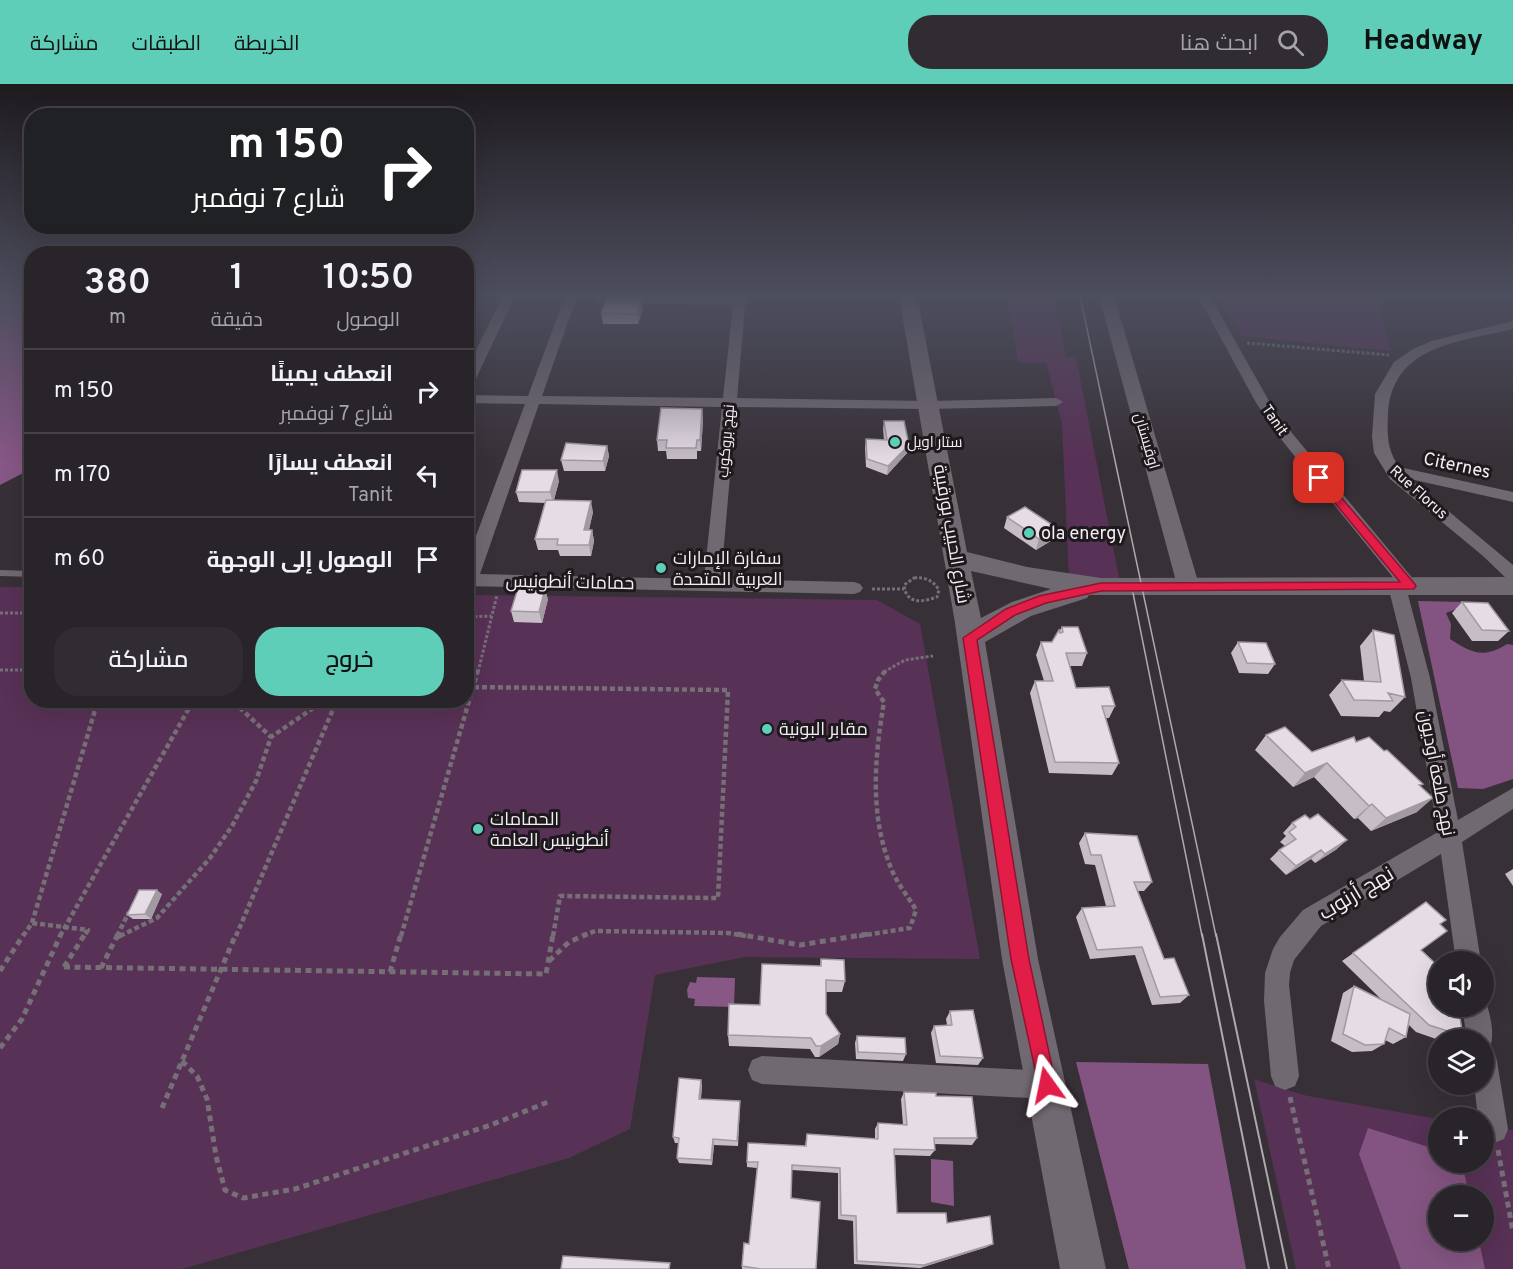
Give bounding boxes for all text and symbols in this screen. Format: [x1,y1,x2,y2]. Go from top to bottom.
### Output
search box [908,15,1328,69]
text: Headway [1364,24,1483,60]
icon: search [1274,26,1307,59]
text: مشاركة [30,31,99,58]
text: الطبقات [132,31,201,58]
text: الخريطة [234,31,300,58]
text: ابحث هنا [1180,31,1259,58]
text: 150 m [228,120,345,173]
icon: right [366,132,444,210]
text: شارع 7 نوفمبر [192,183,345,217]
text: 1 [230,256,244,302]
text: 10:50 [323,256,414,302]
text: 380 [84,261,151,307]
text: m [109,305,126,331]
text: دقيقة [211,308,263,334]
text: الوصول [337,308,400,334]
text: انعطف يمينًا [270,362,393,389]
icon: right [411,375,444,408]
text: 150 m [54,378,114,405]
text: شارع 7 نوفمبر [280,402,393,428]
street label: Tanit [1256,402,1291,440]
street label: نهج بروكوب [715,404,740,479]
street label: اوقيستان [1129,411,1163,472]
place label: ستار اويل [907,434,962,453]
marker: ستار اويل [888,435,902,449]
street label: Citernes [1421,448,1492,485]
text: انعطف يسارًا [268,451,393,478]
pin [1293,452,1344,503]
icon: left [411,459,444,492]
icon: arrive [1302,461,1335,494]
text: 170 m [54,462,111,489]
street label: Rue Florus [1385,462,1451,524]
street label: شارع الحبيب بورقيبة [927,463,974,606]
text: Tanit [348,483,393,509]
place label: ola energy [1041,523,1126,546]
marker: ola energy [1022,526,1036,540]
icon: arrive [411,543,444,576]
text: 60 m [54,546,105,573]
text: الوصول إلى الوجهة [207,548,393,575]
place label: سفارة الإمارات العربية المتحدة [673,548,783,592]
marker: سفارة الإمارات العربية المتحدة [654,561,668,575]
street label: حمامات أنطونيس [505,570,635,596]
button: مشاركة [54,627,243,696]
button: خروج [255,627,444,696]
street label: نهج طلعة أوديون [1412,708,1460,838]
place label: مقابر البونية [779,719,868,742]
marker: مقابر البونية [760,722,774,736]
place label: الحمامات أنطونيس العامة [490,809,609,853]
marker: الحمامات أنطونيس العامة [471,822,485,836]
street label: نهج أرنوب [1314,860,1399,927]
map controls [1428,951,1494,1251]
button: sound [1428,951,1494,1017]
button: layers [1428,1029,1494,1095]
position arrow [1015,1053,1079,1117]
button: + [1428,1107,1494,1173]
button: − [1428,1185,1494,1251]

